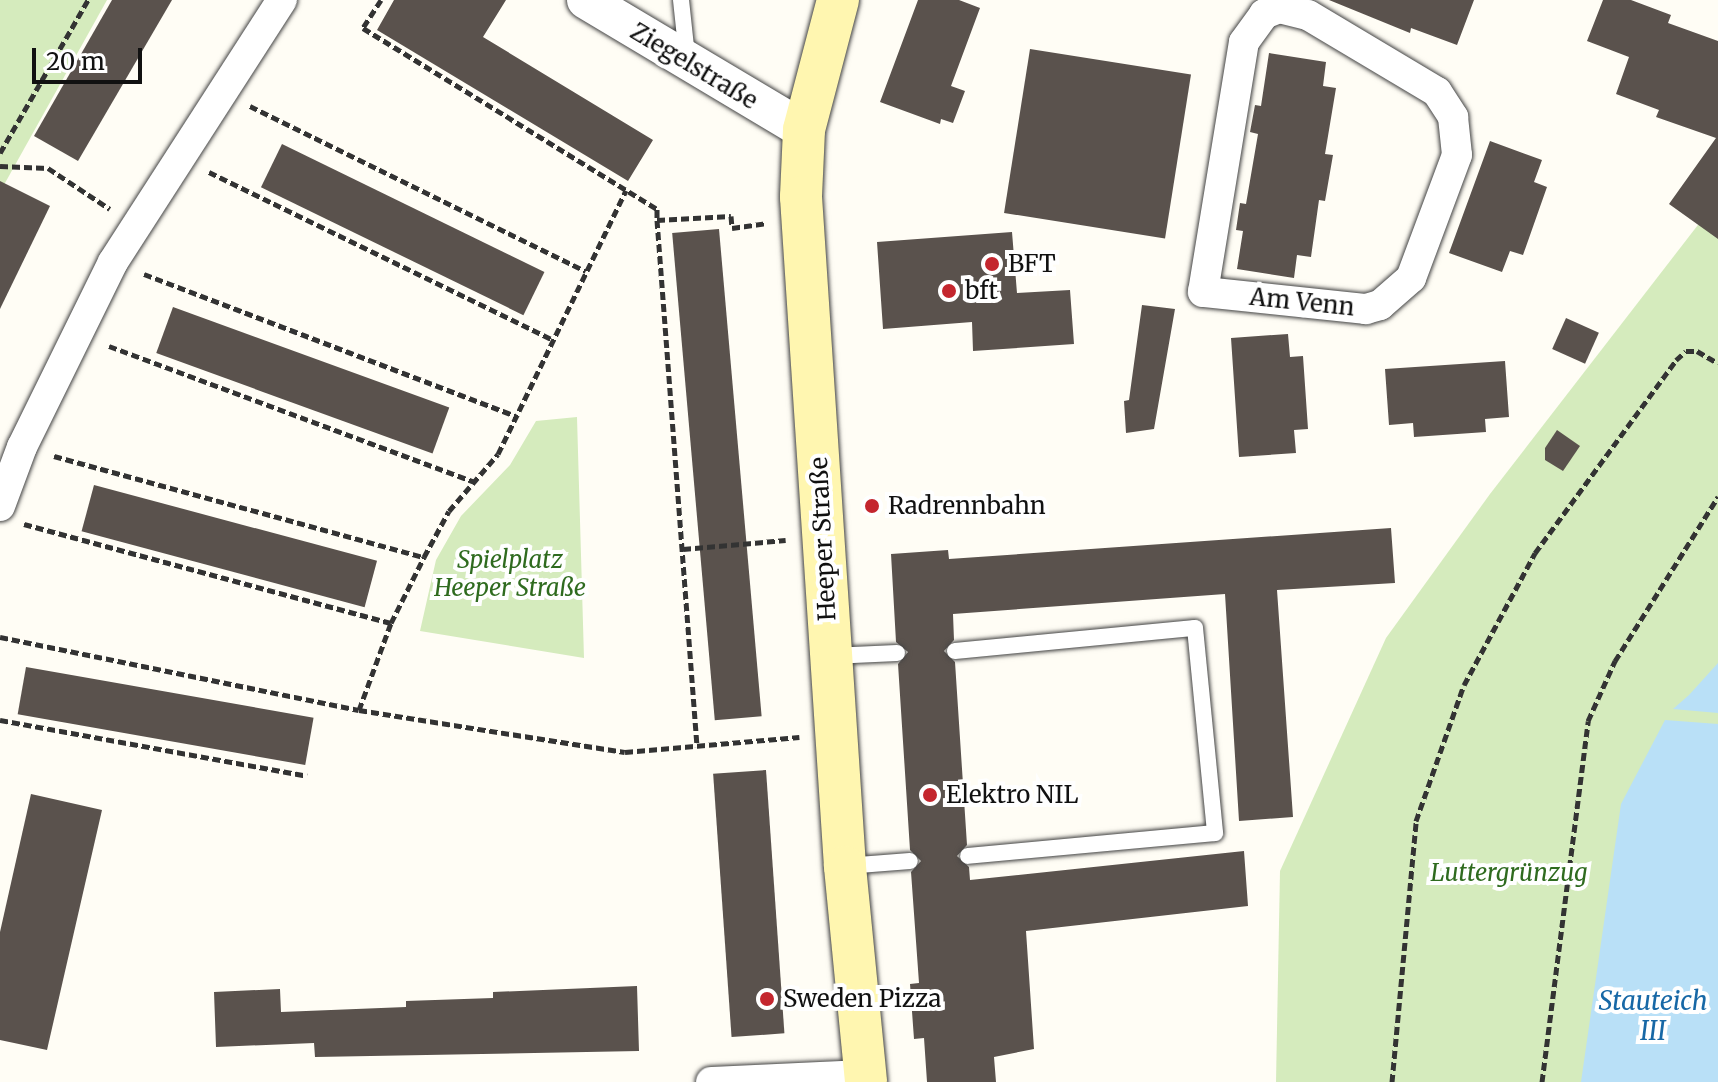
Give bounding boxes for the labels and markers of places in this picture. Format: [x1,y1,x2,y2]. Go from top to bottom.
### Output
place label: BFT [1008,250,1056,278]
marker: BFT [983,255,1001,273]
place label: bft [965,277,998,305]
marker: bft [940,282,958,300]
place label: Radrennbahn [888,492,1046,520]
marker: Radrennbahn [863,497,881,515]
place label: Elektro NIL [946,781,1078,809]
marker: Elektro NIL [921,786,939,804]
place label: Sweden Pizza [783,985,941,1013]
marker: Sweden Pizza [758,990,776,1008]

